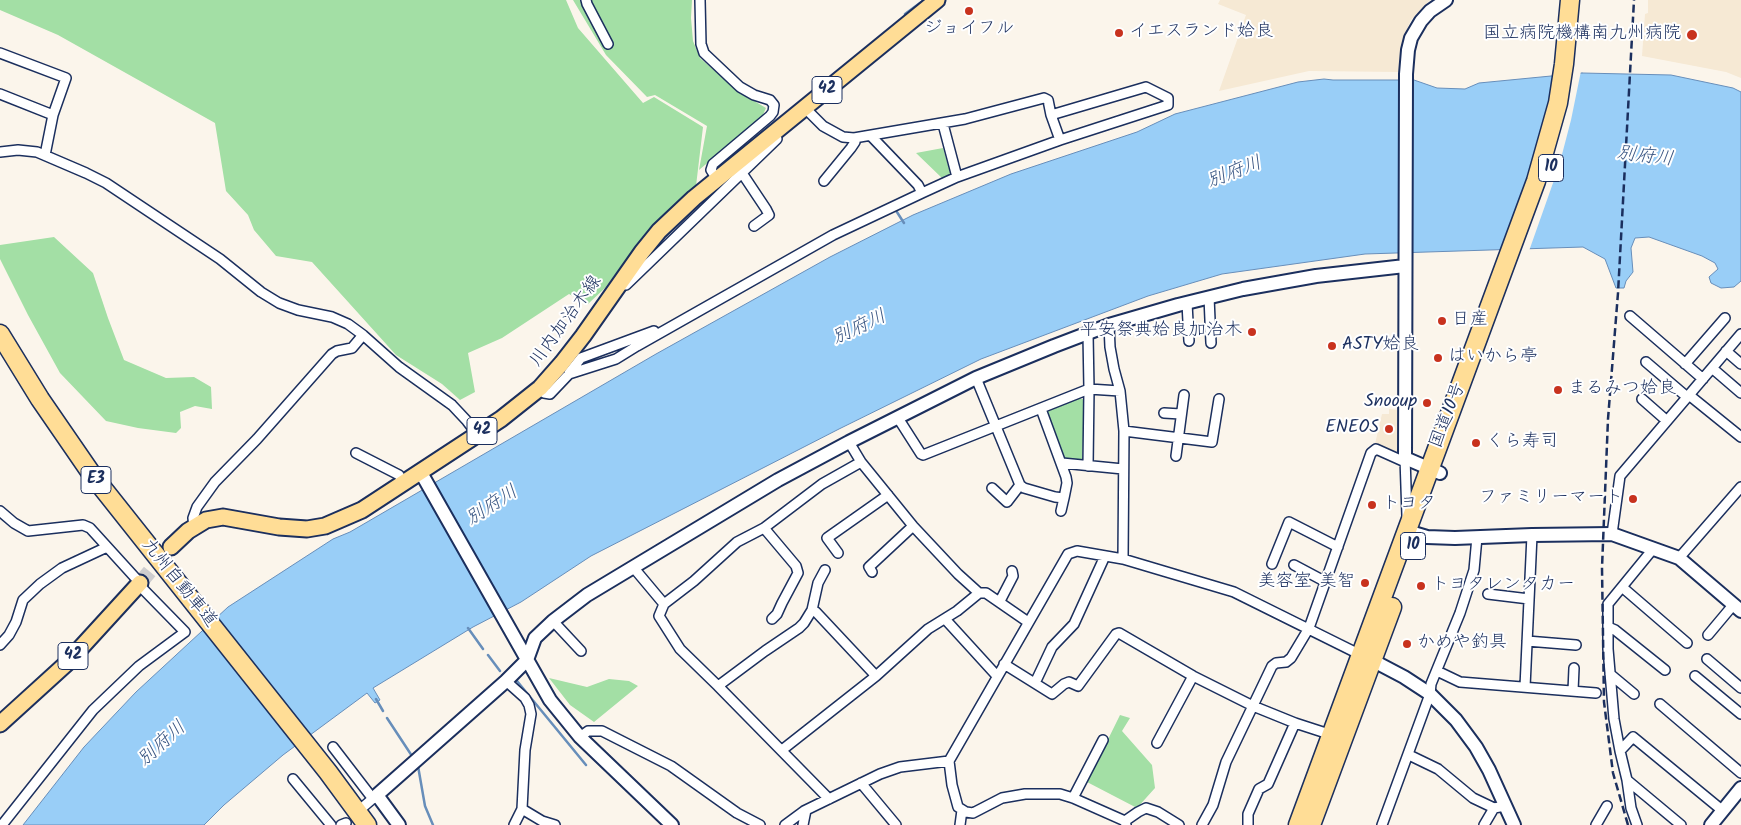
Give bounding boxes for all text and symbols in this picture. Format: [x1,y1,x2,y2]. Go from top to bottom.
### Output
marker: ジョイフル [963,5,975,17]
place label: ジョイフル [924,19,1014,41]
place label: イエスランド姶良 [1129,22,1273,44]
place label: 国立病院機構南九州病院 [1483,24,1681,46]
marker: イエスランド姶良 [1113,27,1125,39]
marker: 国立病院機構南九州病院 [1685,28,1699,42]
road number: 42 [812,76,842,104]
water label: 別府川 [1615,143,1675,173]
water label: 別府川 [1204,153,1266,195]
road number: 10 [1538,154,1564,182]
street label: 川内加治木線 [527,272,607,372]
water label: 別府川 [829,307,891,351]
place label: 日産 [1452,310,1488,332]
marker: 日産 [1436,315,1448,327]
place label: 平安祭典姶良加治木 [1080,321,1242,343]
marker: 平安祭典姶良加治木 [1246,326,1258,338]
place label: ASTY姶良 [1342,335,1418,357]
marker: ASTY姶良 [1326,340,1338,352]
place label: はいから亭 [1448,347,1538,369]
marker: はいから亭 [1432,352,1444,364]
place label: まるみつ姶良 [1568,379,1676,401]
street label: 国道10号 [1427,380,1471,452]
marker: まるみつ姶良 [1552,384,1564,396]
place label: Snooup [1364,392,1417,414]
marker: Snooup [1421,397,1433,409]
road number: 42 [467,418,497,444]
place label: ENEOS [1325,418,1379,440]
marker: ENEOS [1383,423,1395,435]
place label: くら寿司 [1486,432,1558,454]
marker: くら寿司 [1470,437,1482,449]
road number: E3 [81,466,111,494]
water label: 別府川 [463,482,523,532]
place label: ファミリーマート [1479,488,1623,510]
marker: ファミリーマート [1627,493,1639,505]
place label: トヨタ [1382,494,1436,516]
marker: トヨタ [1366,499,1378,511]
road number: 10 [1400,532,1426,560]
street label: 九州自動車道 [136,535,220,633]
place label: 美容室 美智 [1258,572,1355,594]
place label: トヨタレンタカー [1431,575,1575,597]
marker: 美容室 美智 [1359,577,1371,589]
marker: トヨタレンタカー [1415,580,1427,592]
place label: かめや釣具 [1417,633,1507,655]
marker: かめや釣具 [1401,638,1413,650]
road number: 42 [58,642,88,669]
water label: 別府川 [134,717,192,773]

